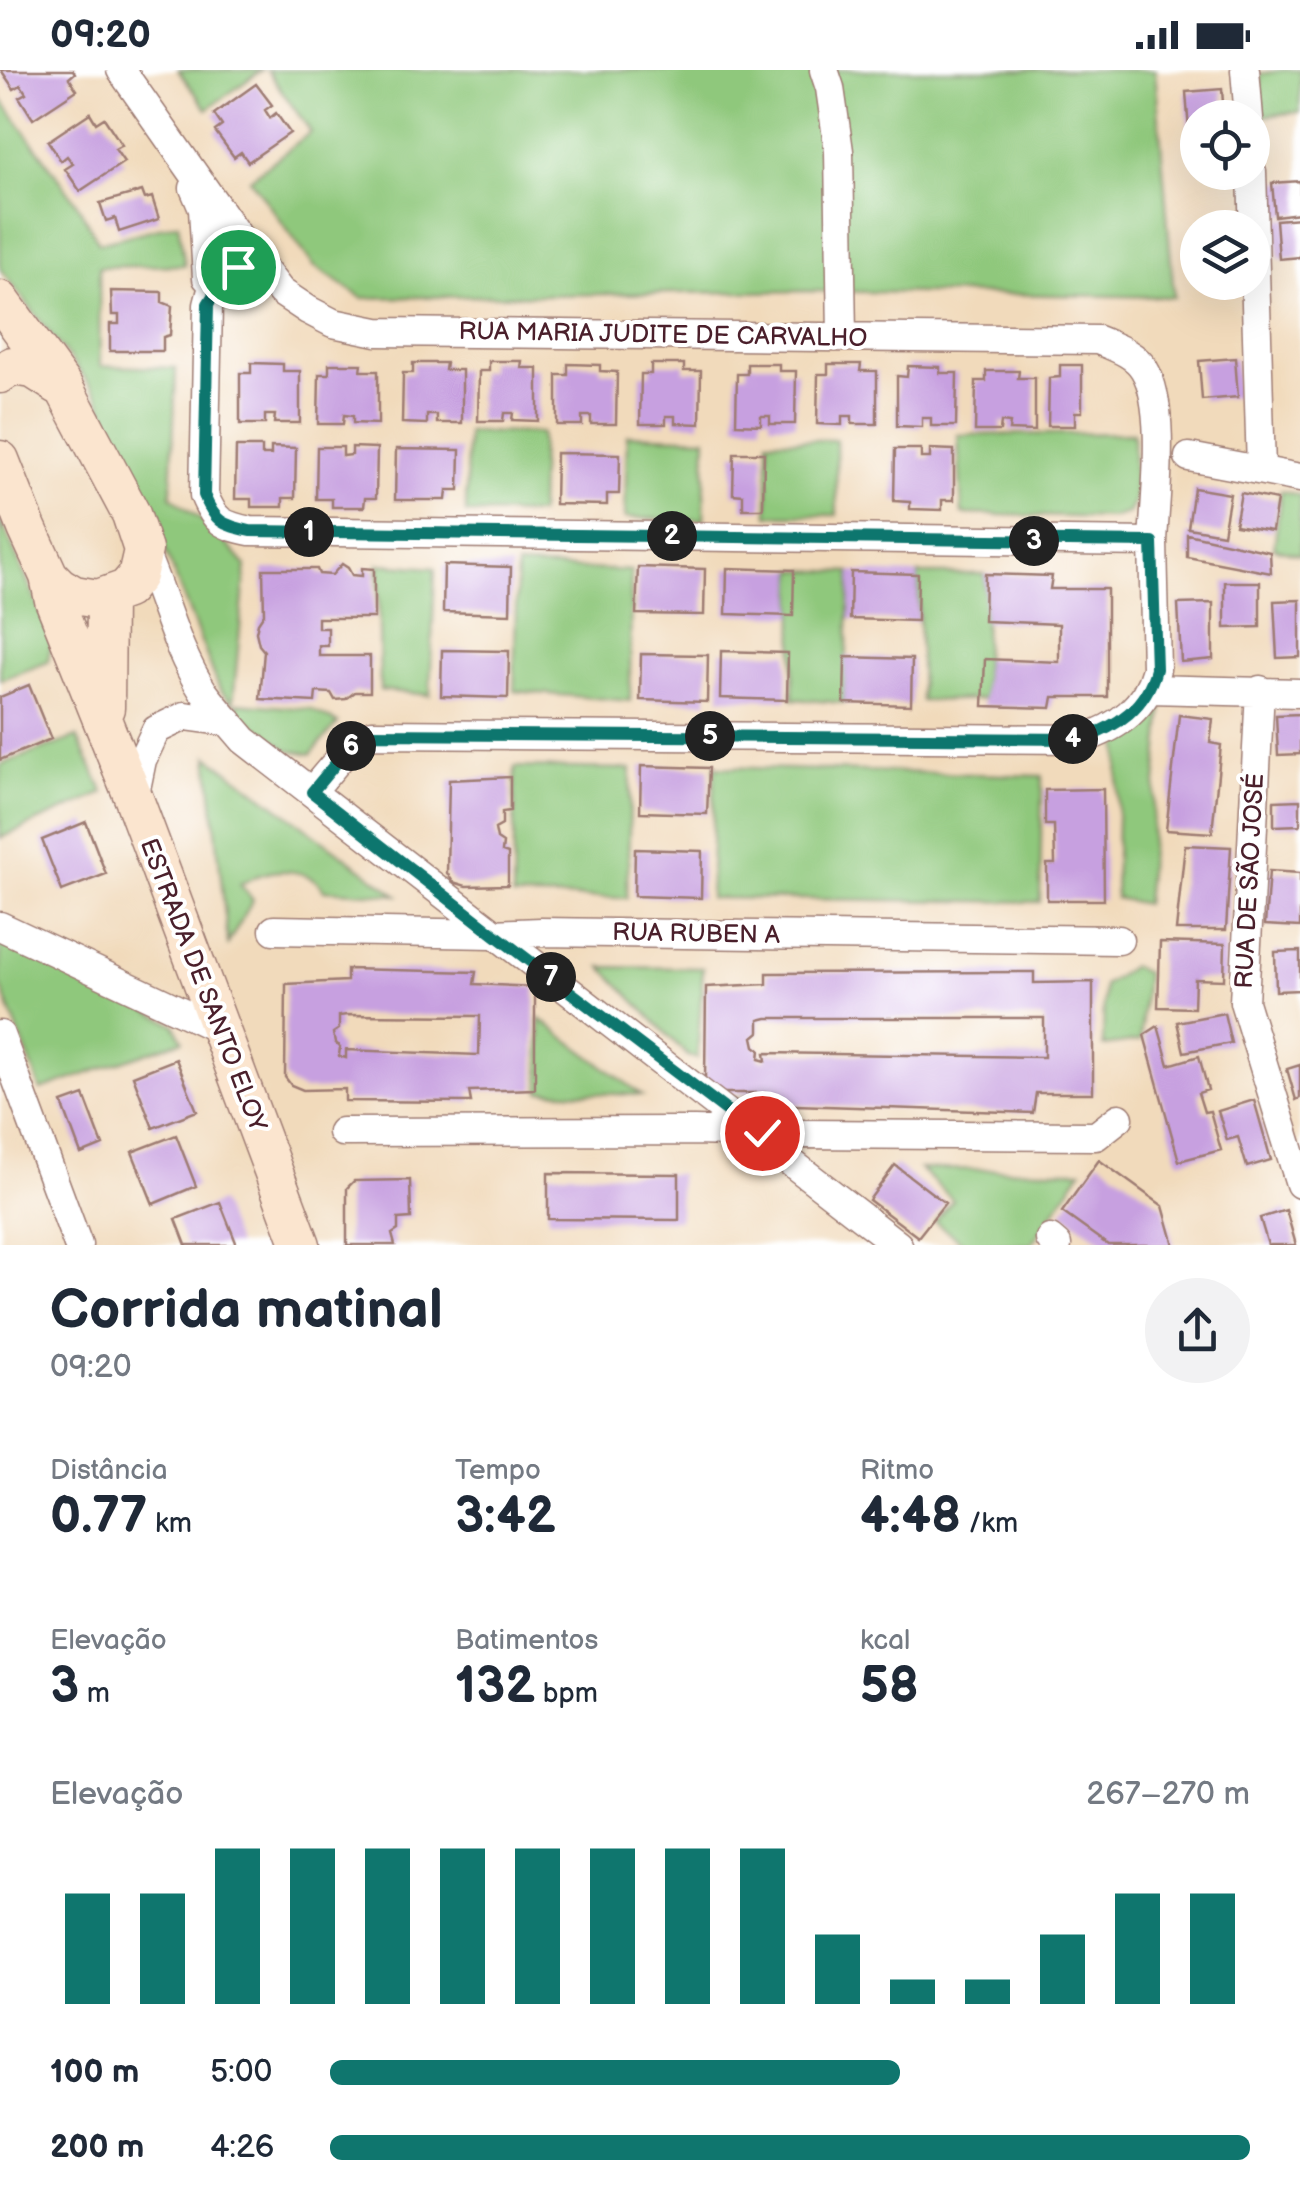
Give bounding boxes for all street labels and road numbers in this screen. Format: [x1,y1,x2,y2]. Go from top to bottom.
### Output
street label: RUA MARIA JUDITE DE CARVALHO [458,316,868,354]
street label: RUA DE SÃO JOSÉ [1229,773,1271,989]
street label: ESTRADA DE SANTO ELOY [133,834,273,1136]
street label: RUA RUBEN A [612,917,781,951]

